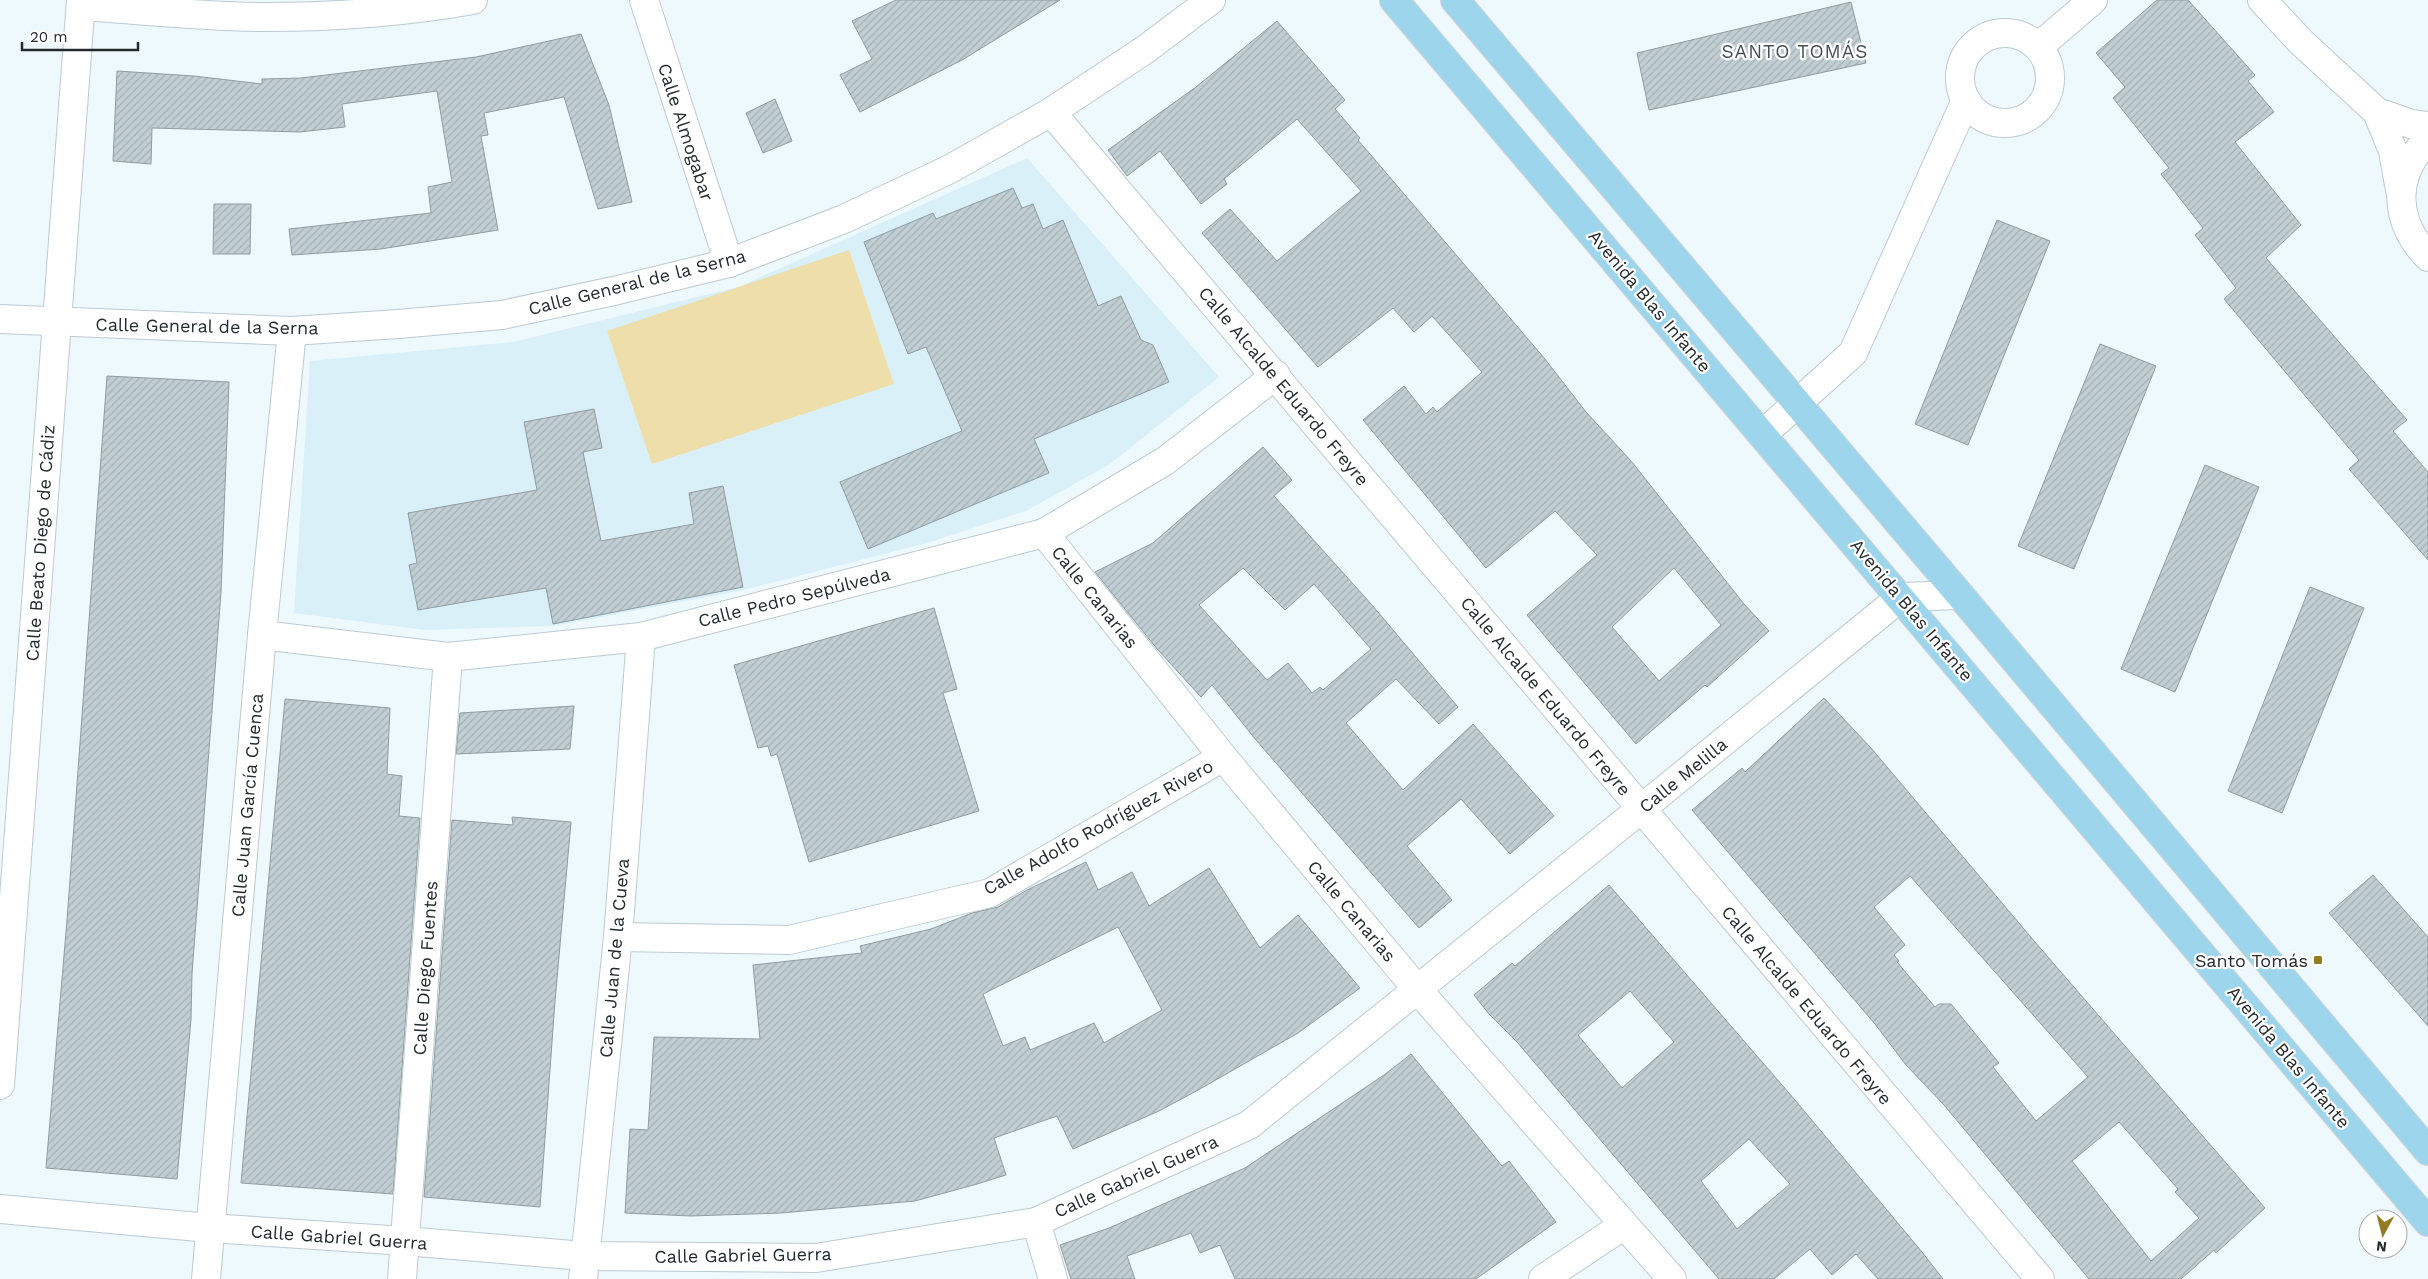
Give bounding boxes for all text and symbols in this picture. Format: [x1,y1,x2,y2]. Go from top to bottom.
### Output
scale bar [22,20,139,52]
text: 20 m [30,28,68,46]
district label: SANTO TOMÁS [1722,40,1868,63]
street label: Calle Almogabar [654,61,718,203]
street label: Avenida Blas Infante [1584,226,1716,376]
street label: Calle General de la Serna [526,245,748,319]
street label: Calle Alcalde Eduardo Freyre [1195,282,1373,490]
street label: Calle General de la Serna [95,314,319,338]
street label: Calle Beato Diego de Cádiz [21,424,59,662]
street label: Avenida Blas Infante [1846,535,1978,685]
street label: Calle Canarias [1047,542,1143,652]
street label: Calle Pedro Sepúlveda [696,563,892,631]
street label: Calle Alcalde Eduardo Freyre [1457,592,1635,800]
street label: Calle Juan García Cuenca [227,692,267,918]
street label: Calle Melilla [1635,733,1731,817]
street label: Calle Adolfo Rodríguez Rivero [979,755,1217,899]
street label: Calle Canarias [1304,856,1400,966]
street label: Calle Juan de la Cueva [595,857,633,1059]
street label: Calle Diego Fuentes [408,880,442,1056]
street label: Calle Alcalde Eduardo Freyre [1718,901,1896,1109]
place label: Santo Tomás [2195,950,2308,971]
marker: Santo Tomás [2312,954,2324,966]
street label: Avenida Blas Infante [2223,982,2355,1132]
street label: Calle Gabriel Guerra [1051,1130,1221,1222]
north arrow [2358,1209,2408,1259]
street label: Calle Gabriel Guerra [250,1220,428,1254]
text: N [2375,1238,2388,1255]
street label: Calle Gabriel Guerra [654,1243,832,1267]

